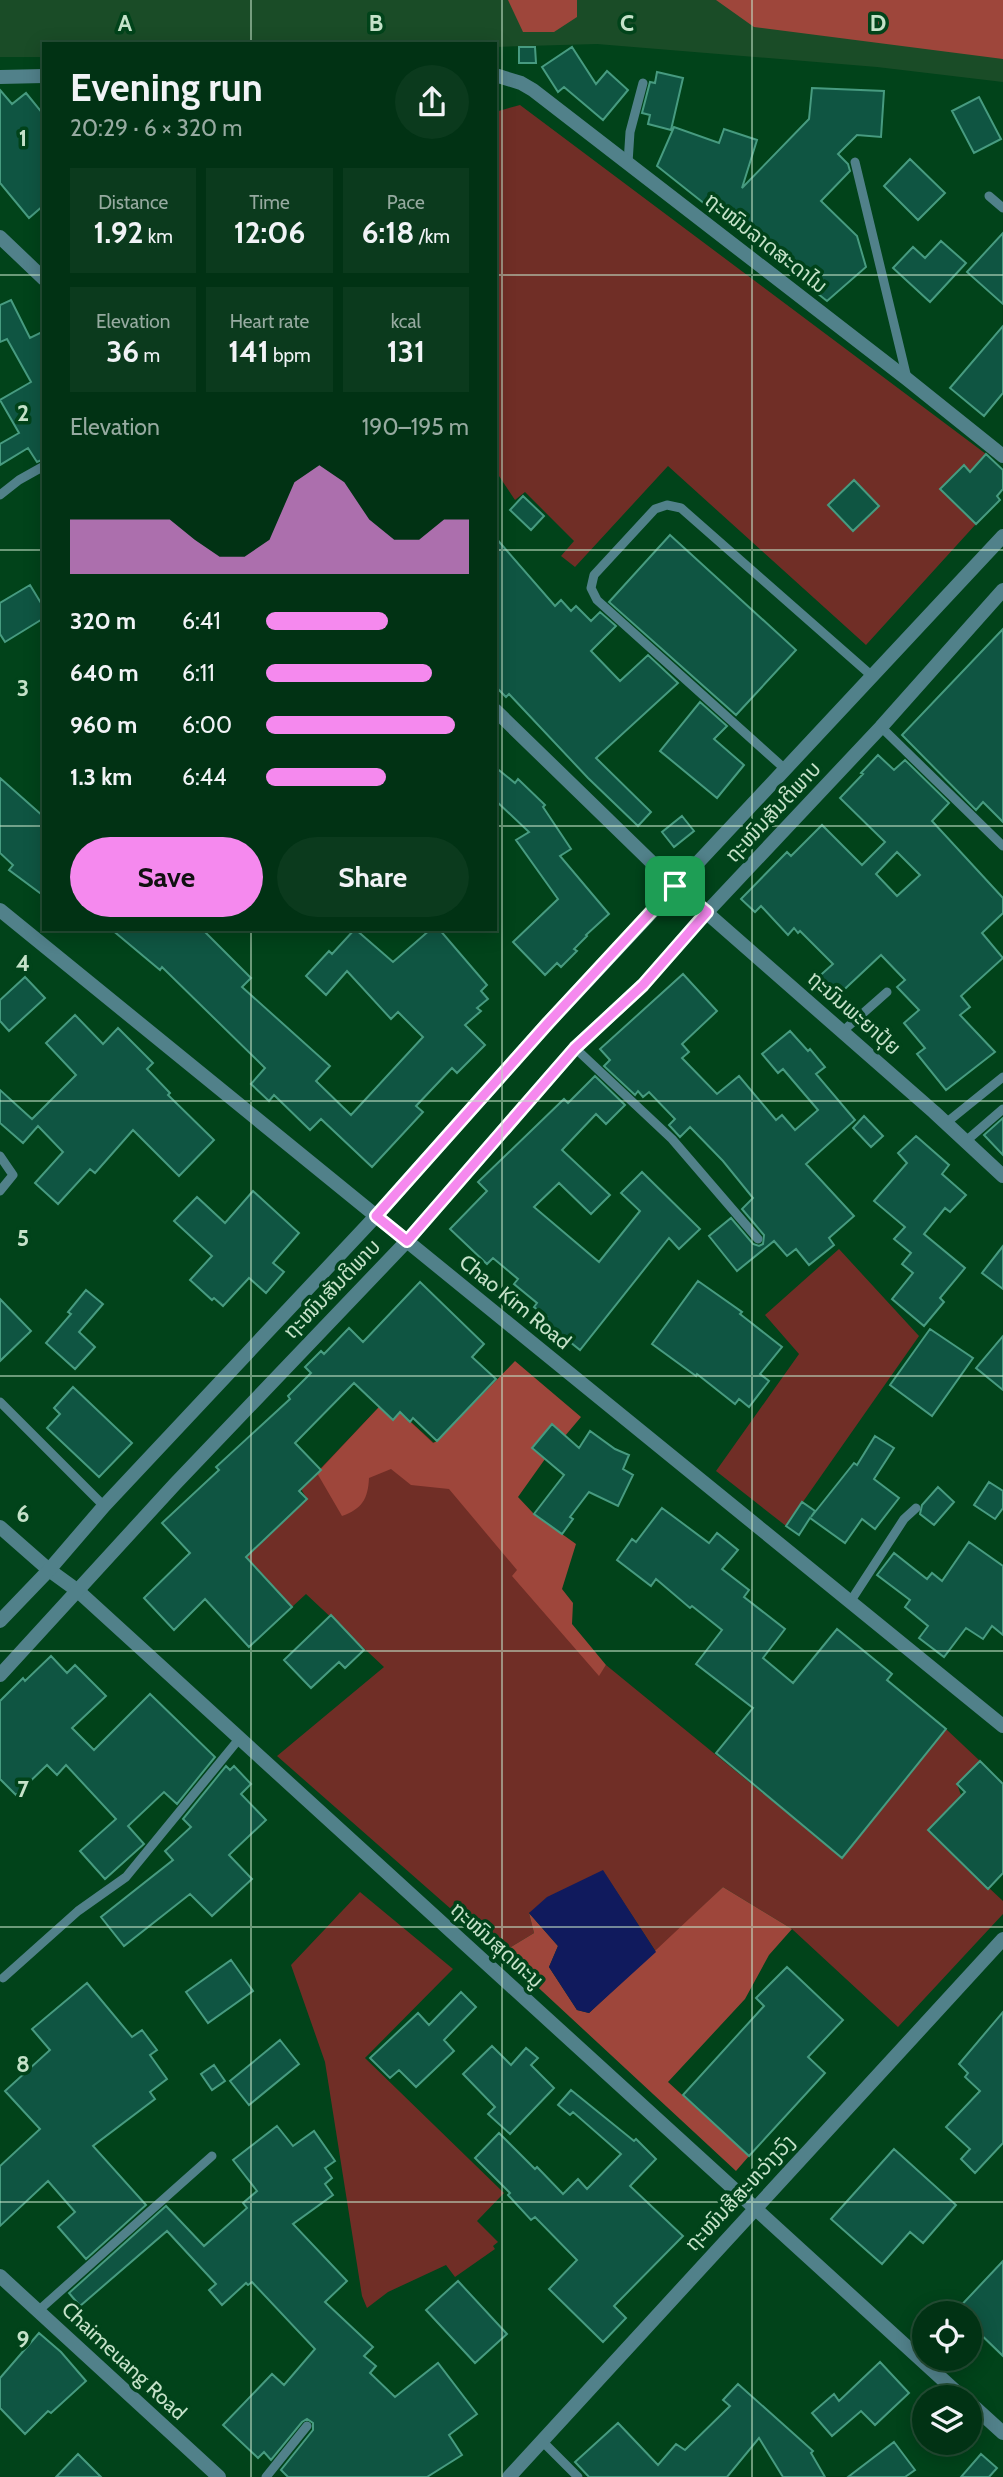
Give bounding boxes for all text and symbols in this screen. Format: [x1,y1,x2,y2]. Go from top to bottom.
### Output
text: A [118,9,133,37]
text: B [369,9,383,37]
text: C [620,9,634,37]
text: D [870,9,886,37]
text: Evening run [70,64,263,111]
button: share [395,65,469,139]
text: 20:29 · 6 × 320 m [70,114,242,142]
text: 1 [19,124,27,152]
street label: ຖະໜົນລາດສະດາໄນ [700,187,832,298]
text: Distance [98,191,168,214]
text: Time [249,191,290,214]
text: Pace [387,191,425,214]
text: 1.92 [93,214,143,251]
text: 12:06 [234,214,305,251]
text: 6:18 [362,214,414,251]
text: km [143,225,173,248]
text: /km [414,225,450,248]
text: Elevation [96,310,170,333]
text: Heart rate [230,310,309,333]
text: kcal [391,310,421,333]
text: 36 [106,333,139,370]
text: 141 [228,333,269,370]
text: 131 [387,333,425,370]
text: m [139,344,160,367]
text: bpm [269,344,311,367]
text: 2 [17,399,29,427]
text: Elevation [70,413,160,441]
text: 190–195 m [362,413,469,441]
text: 320 m [70,607,136,635]
text: 6:41 [182,607,221,635]
text: 640 m [70,659,139,687]
text: 6:11 [182,659,215,687]
text: 3 [17,674,29,702]
text: 960 m [70,711,137,739]
text: 6:00 [182,711,232,739]
street label: ຖະໜົນສັນຕິພາບ [720,756,826,867]
text: 1.3 km [70,763,132,791]
text: 6:44 [182,763,226,791]
button: Save [70,837,263,917]
button: Share [277,837,469,917]
pin [645,856,705,916]
icon: arrive [656,867,694,905]
text: 4 [16,949,30,977]
street label: ຖະນົນພະຍາປຸ້ຍ [801,965,906,1061]
text: 5 [17,1224,29,1252]
street label: ຖະໜົນສັນຕິພາບ [278,1234,385,1344]
street label: Chao Kim Road [455,1249,576,1354]
text: 6 [17,1500,29,1528]
text: 7 [17,1775,29,1803]
street label: ຖະໜົນສຸດທະນູ [444,1896,549,1994]
text: 8 [16,2050,30,2078]
street label: ຖະໜົນສີສະຫວ່າງວົງ [679,2129,800,2256]
street label: Chaimeuang Road [57,2296,192,2425]
map controls [912,2301,982,2455]
button: locate [912,2301,982,2371]
text: 9 [17,2325,29,2353]
button: layers [912,2385,982,2455]

